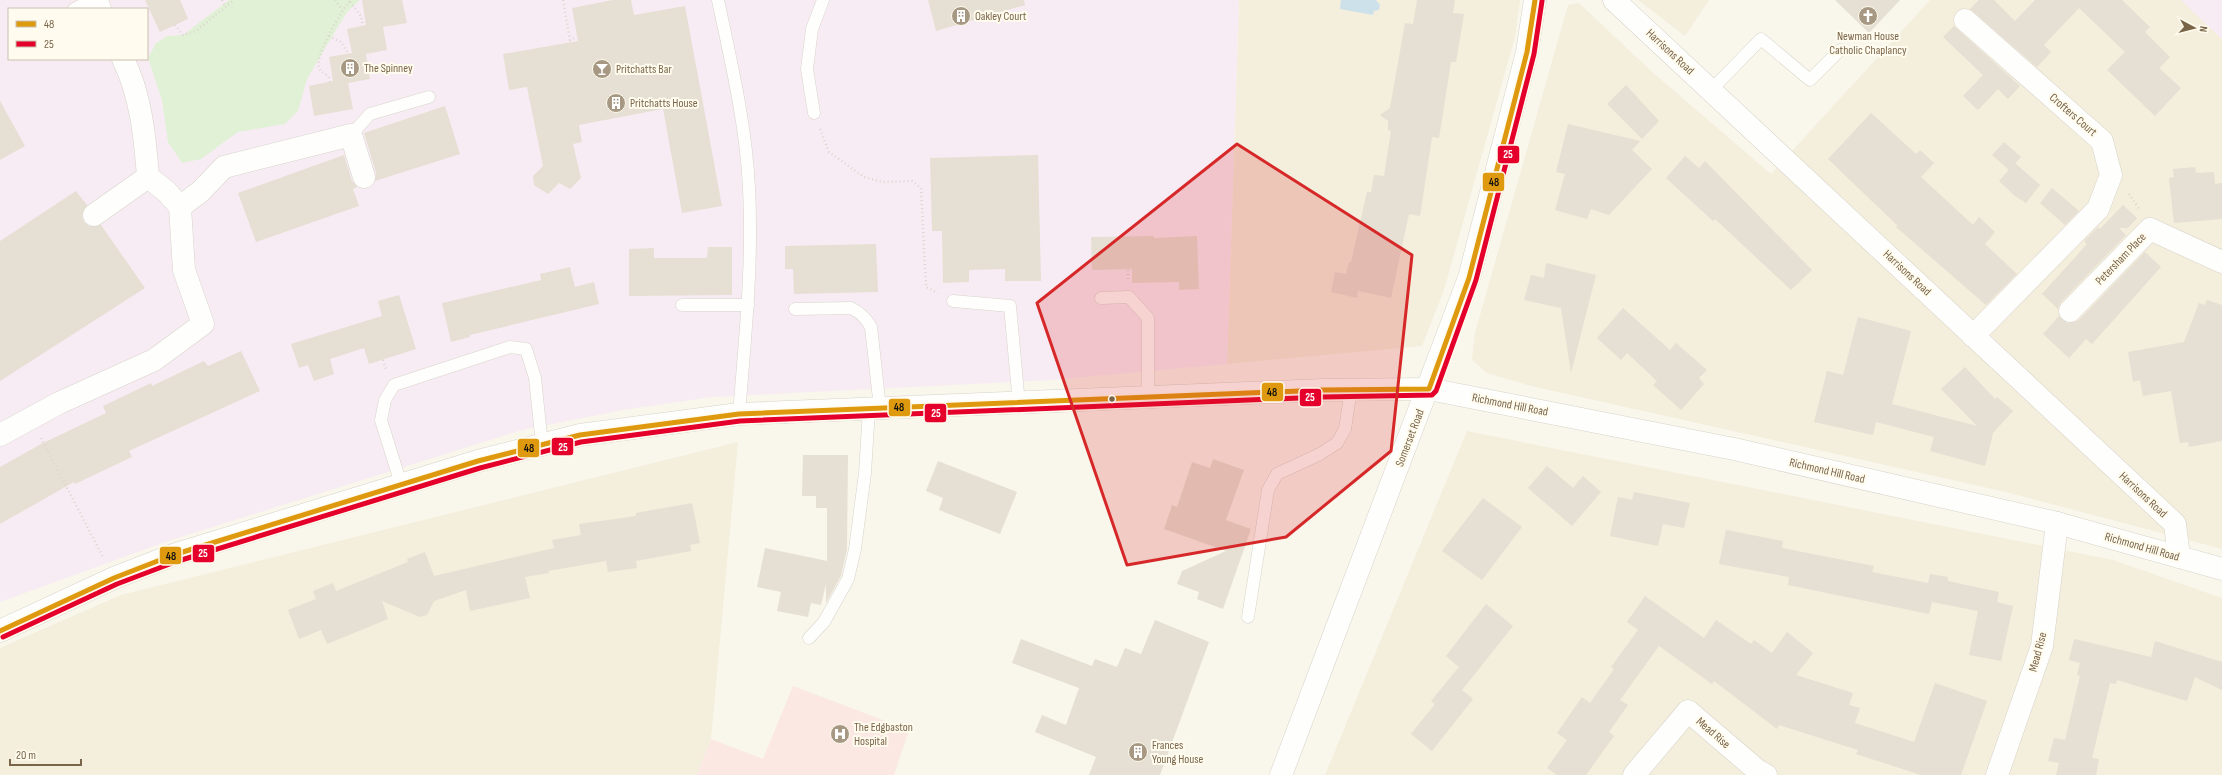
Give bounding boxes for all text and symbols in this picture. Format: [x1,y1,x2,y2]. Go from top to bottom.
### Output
building icon: Oakley Court [950,5,972,27]
church icon: Newman House Catholic Chaplancy [1857,5,1879,27]
legend [8,8,148,60]
north arrow [2174,8,2214,48]
place label: Oakley Court [975,9,1027,24]
text: 48 [44,17,54,32]
text: N [2197,25,2210,33]
street label: Harrisons Road [1643,26,1697,78]
place label: Newman House Catholic Chaplancy [1829,29,1907,58]
text: 25 [44,37,54,52]
building icon: The Spinney [339,57,361,79]
bar icon: Pritchatts Bar [591,58,613,80]
place label: The Spinney [364,61,413,76]
place label: Pritchatts Bar [616,62,672,77]
street label: Crofters Court [2046,90,2100,140]
building icon: Pritchatts House [605,92,627,114]
place label: Pritchatts House [630,96,698,111]
line badge: 25 [1497,145,1520,164]
text: 25 [1503,148,1513,161]
line badge: 48 [1482,172,1505,192]
text: 48 [1489,176,1499,189]
street label: Petersham Place [2092,230,2150,288]
street label: Harrisons Road [1880,247,1934,299]
line badge: 48 [1261,382,1284,402]
text: 48 [1267,386,1277,399]
line badge: 25 [1299,388,1322,407]
street label: Richmond Hill Road [1471,390,1549,420]
text: 25 [1305,391,1315,404]
unlabelled marker [1107,394,1117,404]
line badge: 48 [888,398,911,417]
text: 48 [894,401,904,414]
line badge: 25 [924,403,947,423]
text: 25 [931,407,941,420]
street label: Somerset Road [1392,407,1428,469]
line badge: 25 [551,437,574,456]
line badge: 48 [517,438,540,458]
text: 25 [558,441,568,454]
text: 48 [524,442,534,455]
street label: Richmond Hill Road [1788,455,1866,487]
street label: Harrisons Road [2116,469,2170,521]
street label: Richmond Hill Road [2103,529,2181,565]
line badge: 25 [192,544,215,563]
line badge: 48 [159,546,182,565]
text: 25 [198,547,208,560]
text: 48 [166,550,176,563]
street label: Mead Rise [2026,630,2051,673]
street label: Mead Rise [1693,714,1733,752]
place label: The Edgbaston Hospital [854,720,913,749]
hospital icon: The Edgbaston Hospital [829,723,851,745]
place label: Frances Young House [1152,738,1204,767]
scale bar [10,741,81,767]
building icon: Frances Young House [1127,741,1149,763]
text: 20 m [16,748,36,763]

